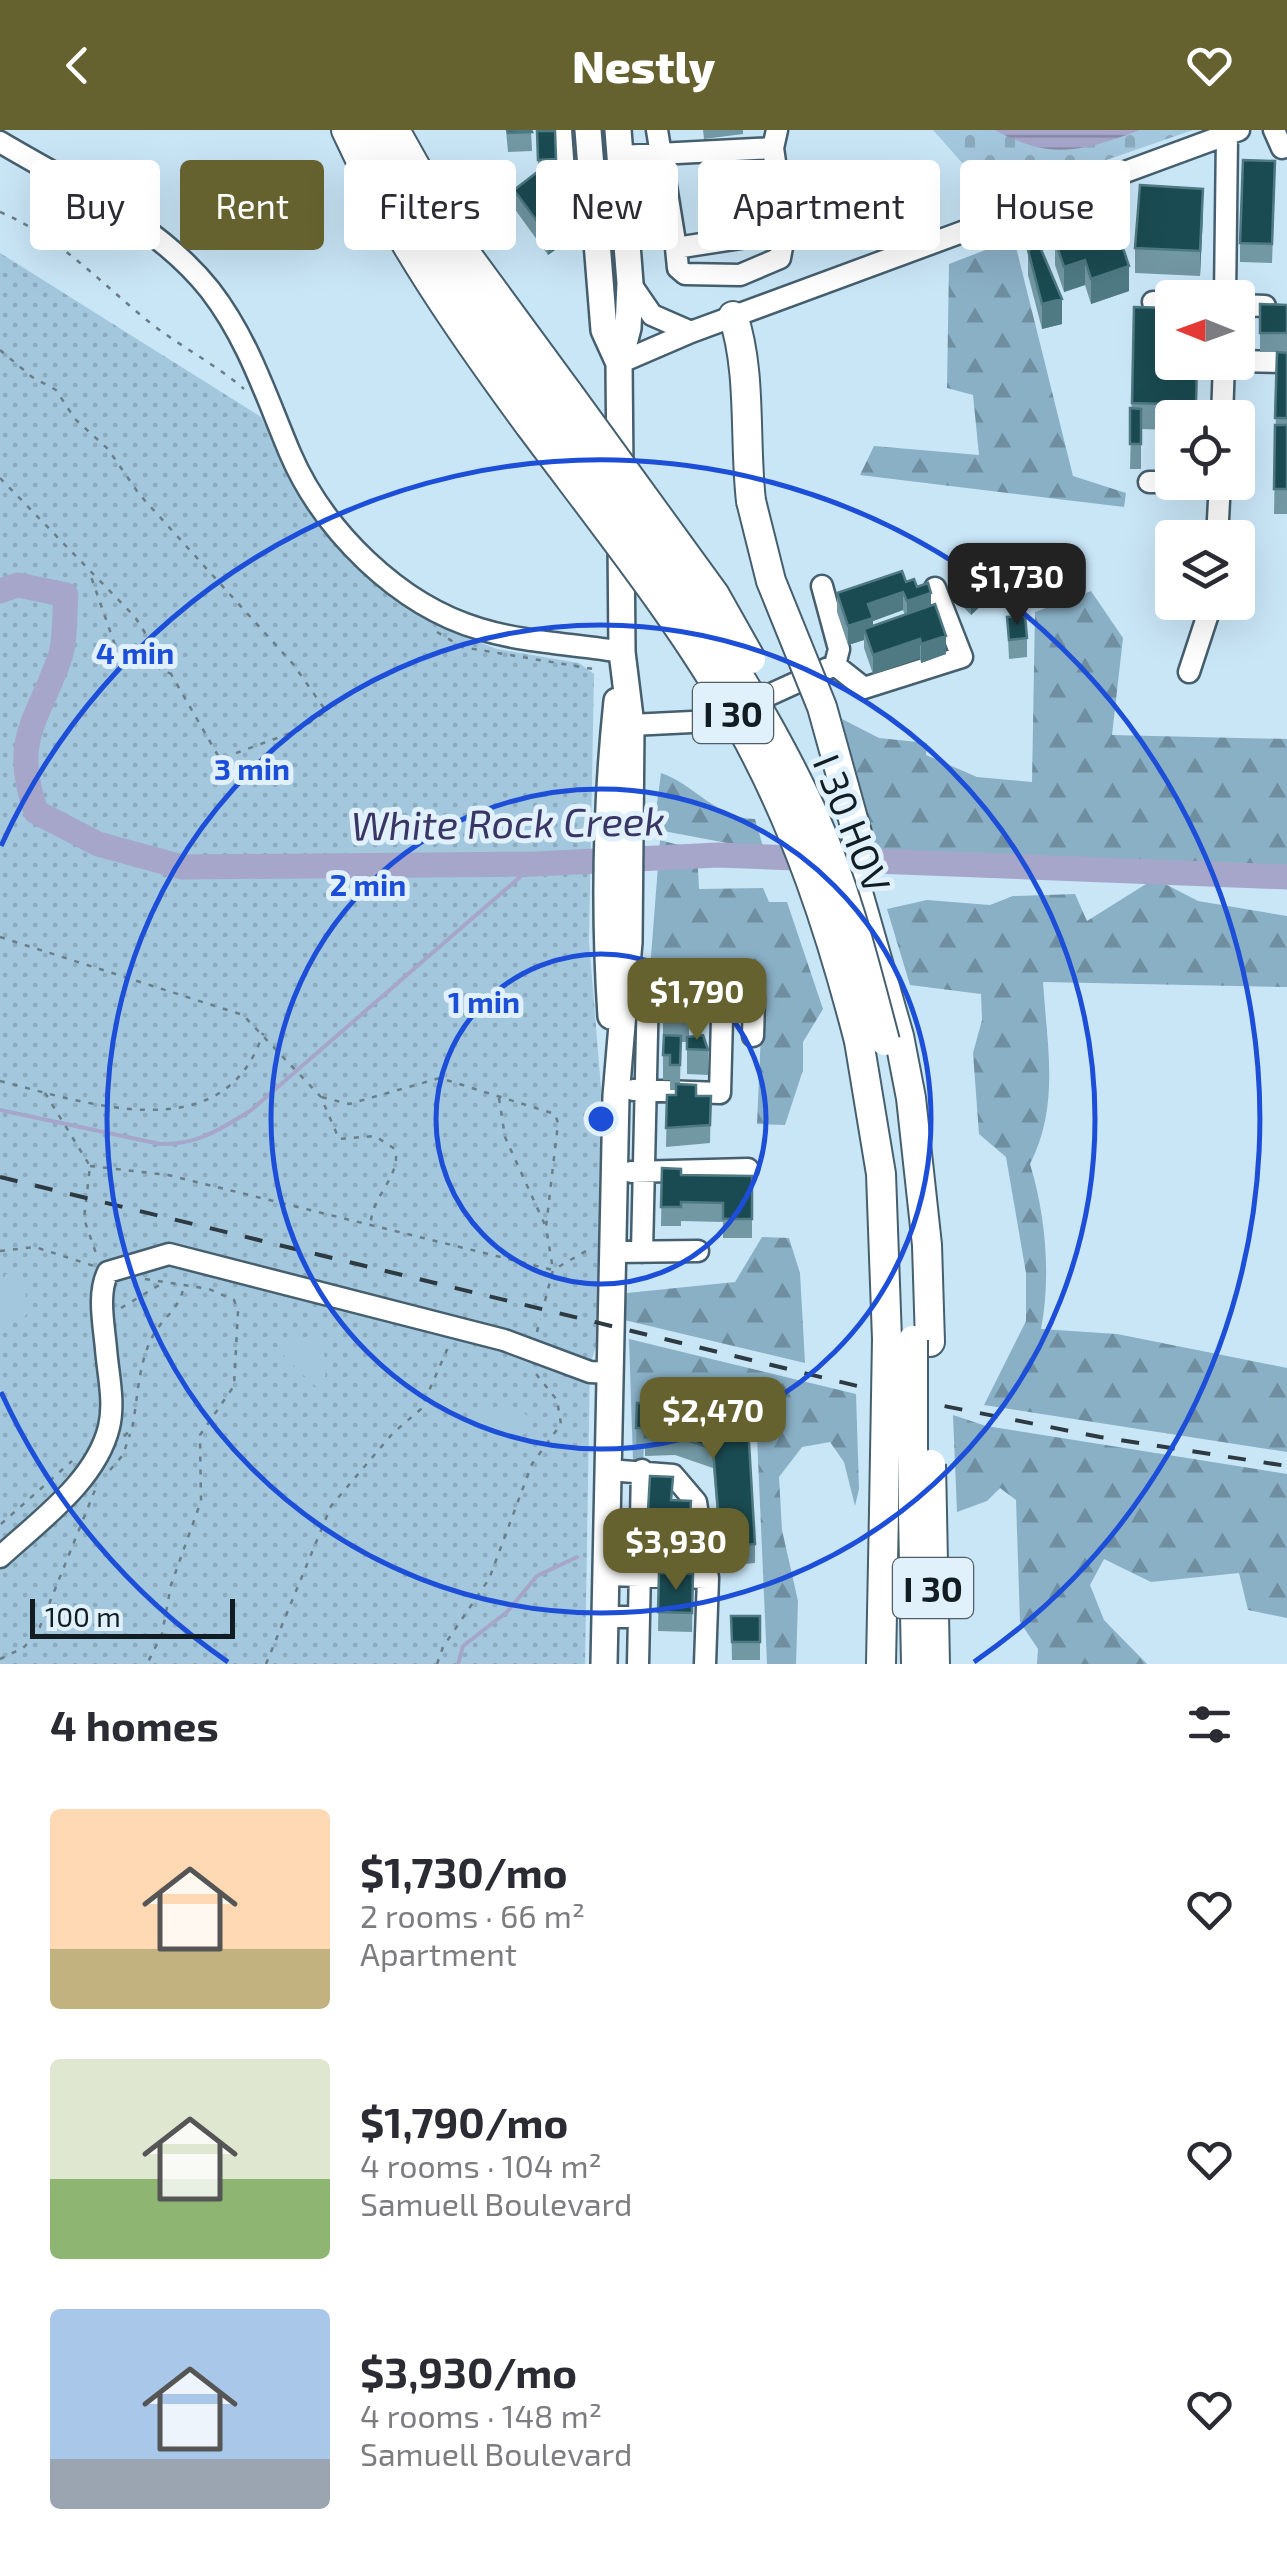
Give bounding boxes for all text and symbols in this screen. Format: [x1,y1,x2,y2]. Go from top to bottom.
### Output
icon: back [50,38,105,93]
text: Nestly [572,38,715,92]
icon: heart [1182,38,1237,93]
chip: Buy [30,160,160,250]
chip: Rent [180,160,324,250]
chip: Filters [344,160,516,250]
chip: New [536,160,678,250]
chip: Apartment [698,160,940,250]
chip: House [960,160,1130,250]
north arrow [1155,280,1255,380]
map controls [1155,280,1255,620]
button: locate [1155,400,1255,500]
button: layers [1155,520,1255,620]
pin: $1,730 [936,543,1098,628]
text: $1,730 [970,556,1064,594]
text: 4 min [96,634,174,670]
road number: I 30 [693,683,773,743]
street label: I 30 HOV [805,747,901,899]
text: 3 min [214,750,290,786]
water label: White Rock Creek [350,795,666,849]
text: 2 min [330,866,406,902]
pin: $1,790 [616,958,778,1043]
text: $1,790 [649,971,745,1009]
text: 1 min [448,983,520,1019]
centre of rings [583,1101,619,1137]
pin: $2,470 [632,1377,794,1462]
text: $2,470 [662,1390,764,1428]
pin: $3,930 [595,1508,757,1593]
text: $3,930 [625,1521,727,1559]
road number: I 30 [893,1558,973,1618]
scale bar [30,1594,235,1638]
text: 100 m [45,1599,121,1633]
icon: filters [1182,1697,1237,1752]
text: 4 homes [50,1699,219,1749]
text: $1,730/mo [360,1846,567,1896]
icon: home [130,1849,250,1969]
icon: heart [1182,1882,1237,1937]
text: 2 rooms · 66 m² [360,1896,585,1934]
text: Apartment [360,1934,517,1972]
text: $1,790/mo [360,2096,568,2146]
icon: home [130,2099,250,2219]
icon: heart [1182,2132,1237,2187]
text: 4 rooms · 104 m² [360,2146,602,2184]
text: Samuell Boulevard [360,2184,632,2222]
text: $3,930/mo [360,2346,577,2396]
icon: home [130,2349,250,2469]
icon: heart [1182,2382,1237,2437]
text: 4 rooms · 148 m² [360,2396,602,2434]
text: Samuell Boulevard [360,2434,632,2472]

